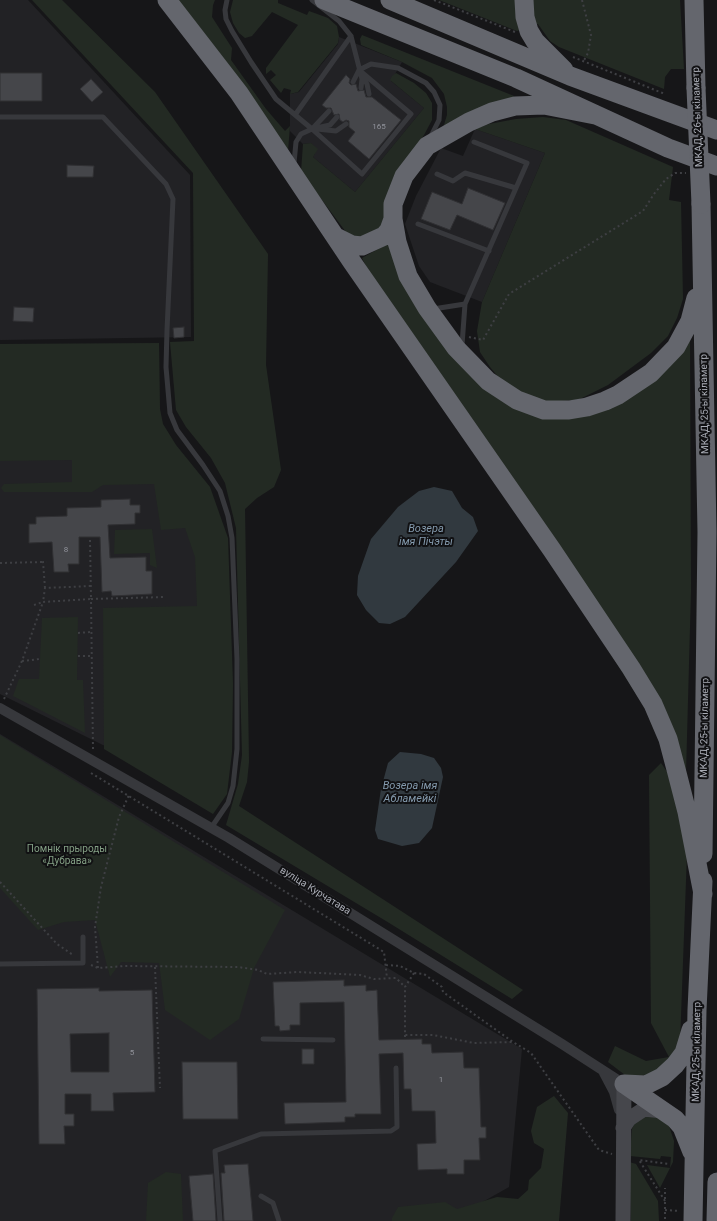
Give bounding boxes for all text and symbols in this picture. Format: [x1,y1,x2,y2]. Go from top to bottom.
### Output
street label: МКАД, 26-ы кіламетр [690,67,706,167]
house number: 165 [372,122,386,132]
street label: МКАД, 25-ы кіламетр [698,354,712,454]
water label: Возера імя Пічэты [399,522,453,548]
house number: 8 [64,545,68,555]
street label: МКАД, 25-ы кіламетр [698,678,712,778]
water label: Возера імя Абламейкі [383,779,437,805]
park label: Помнік прыроды «Дубрава» [27,843,107,866]
street label: вуліца Курчатава [277,864,353,918]
street label: МКАД, 25-ы кіламетр [690,1002,704,1102]
house number: 5 [130,1048,134,1058]
house number: 1 [439,1075,443,1085]

